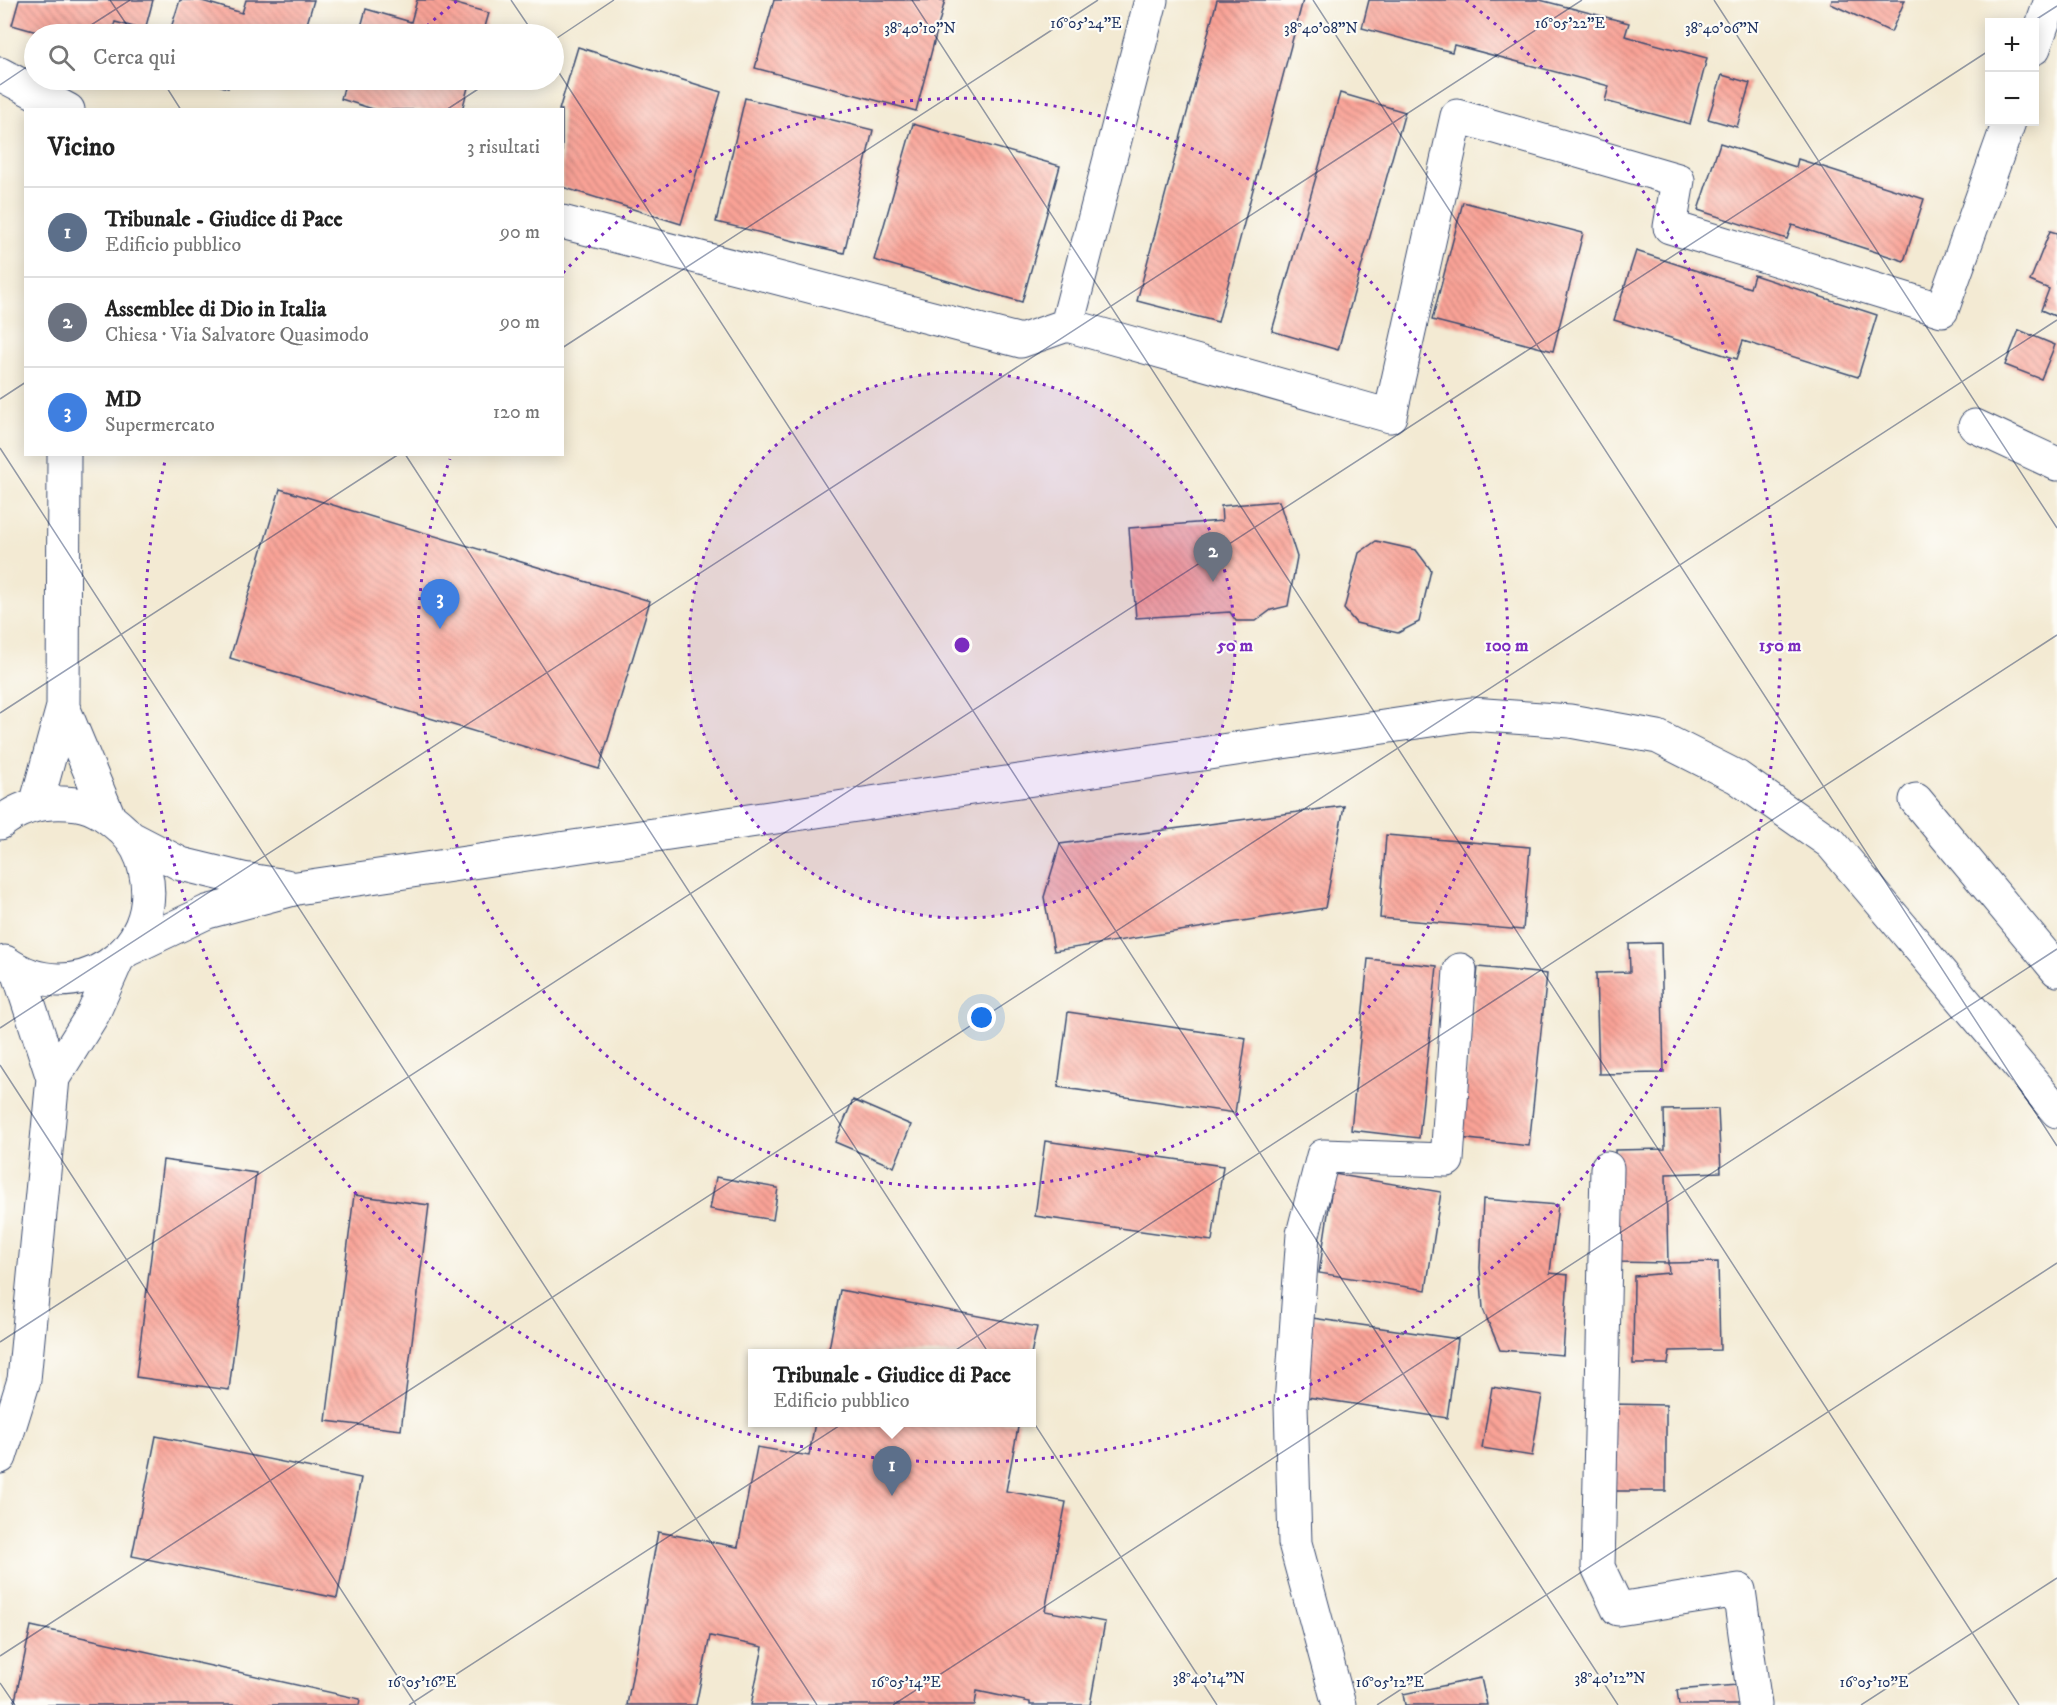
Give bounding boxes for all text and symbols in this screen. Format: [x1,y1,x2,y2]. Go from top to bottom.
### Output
text: 16°05'24"E [1050,14,1122,33]
text: 16°05'22"E [1535,14,1605,33]
map controls [1985,18,2039,126]
button: + [1985,18,2039,72]
text: 38°40'10"N [884,19,956,38]
text: 38°40'08"N [1284,19,1358,38]
text: 38°40'06"N [1685,19,1759,38]
search box [24,24,564,90]
icon: search [45,41,78,74]
text: Cerca qui [93,44,176,71]
button: − [1985,72,2039,126]
text: Vicino [48,131,115,164]
text: 3 risultati [467,135,540,160]
text: Tribunale - Giudice di Pace [105,206,343,233]
text: 1 [64,220,71,245]
text: 90 m [500,220,540,245]
text: Edificio pubblico [105,233,241,258]
text: Assemblee di Dio in Italia [105,296,326,323]
text: 2 [63,310,72,335]
text: 90 m [500,310,540,335]
text: Chiesa · Via Salvatore Quasimodo [105,323,369,348]
text: MD [105,386,142,413]
text: 3 [64,400,71,425]
text: 120 m [493,400,540,425]
text: Supermercato [105,413,215,438]
pin: 2 [1194,532,1232,582]
pin: 3 [420,580,460,629]
centre of rings [952,635,972,655]
text: 50 m [1216,635,1253,657]
text: 100 m [1485,635,1529,657]
text: 150 m [1759,635,1802,657]
your location [967,1003,996,1032]
popup [748,1349,1036,1427]
text: Tribunale - Giudice di Pace [773,1362,1011,1389]
text: Edificio pubblico [773,1389,909,1414]
pin: 1 [872,1446,912,1496]
text: 38°40'14"N [1173,1669,1245,1688]
text: 38°40'12"N [1574,1669,1646,1688]
text: 16°05'16"E [388,1673,457,1692]
text: 16°05'14"E [871,1673,941,1692]
text: 16°05'12"E [1356,1673,1425,1692]
text: 16°05'10"E [1839,1673,1909,1692]

